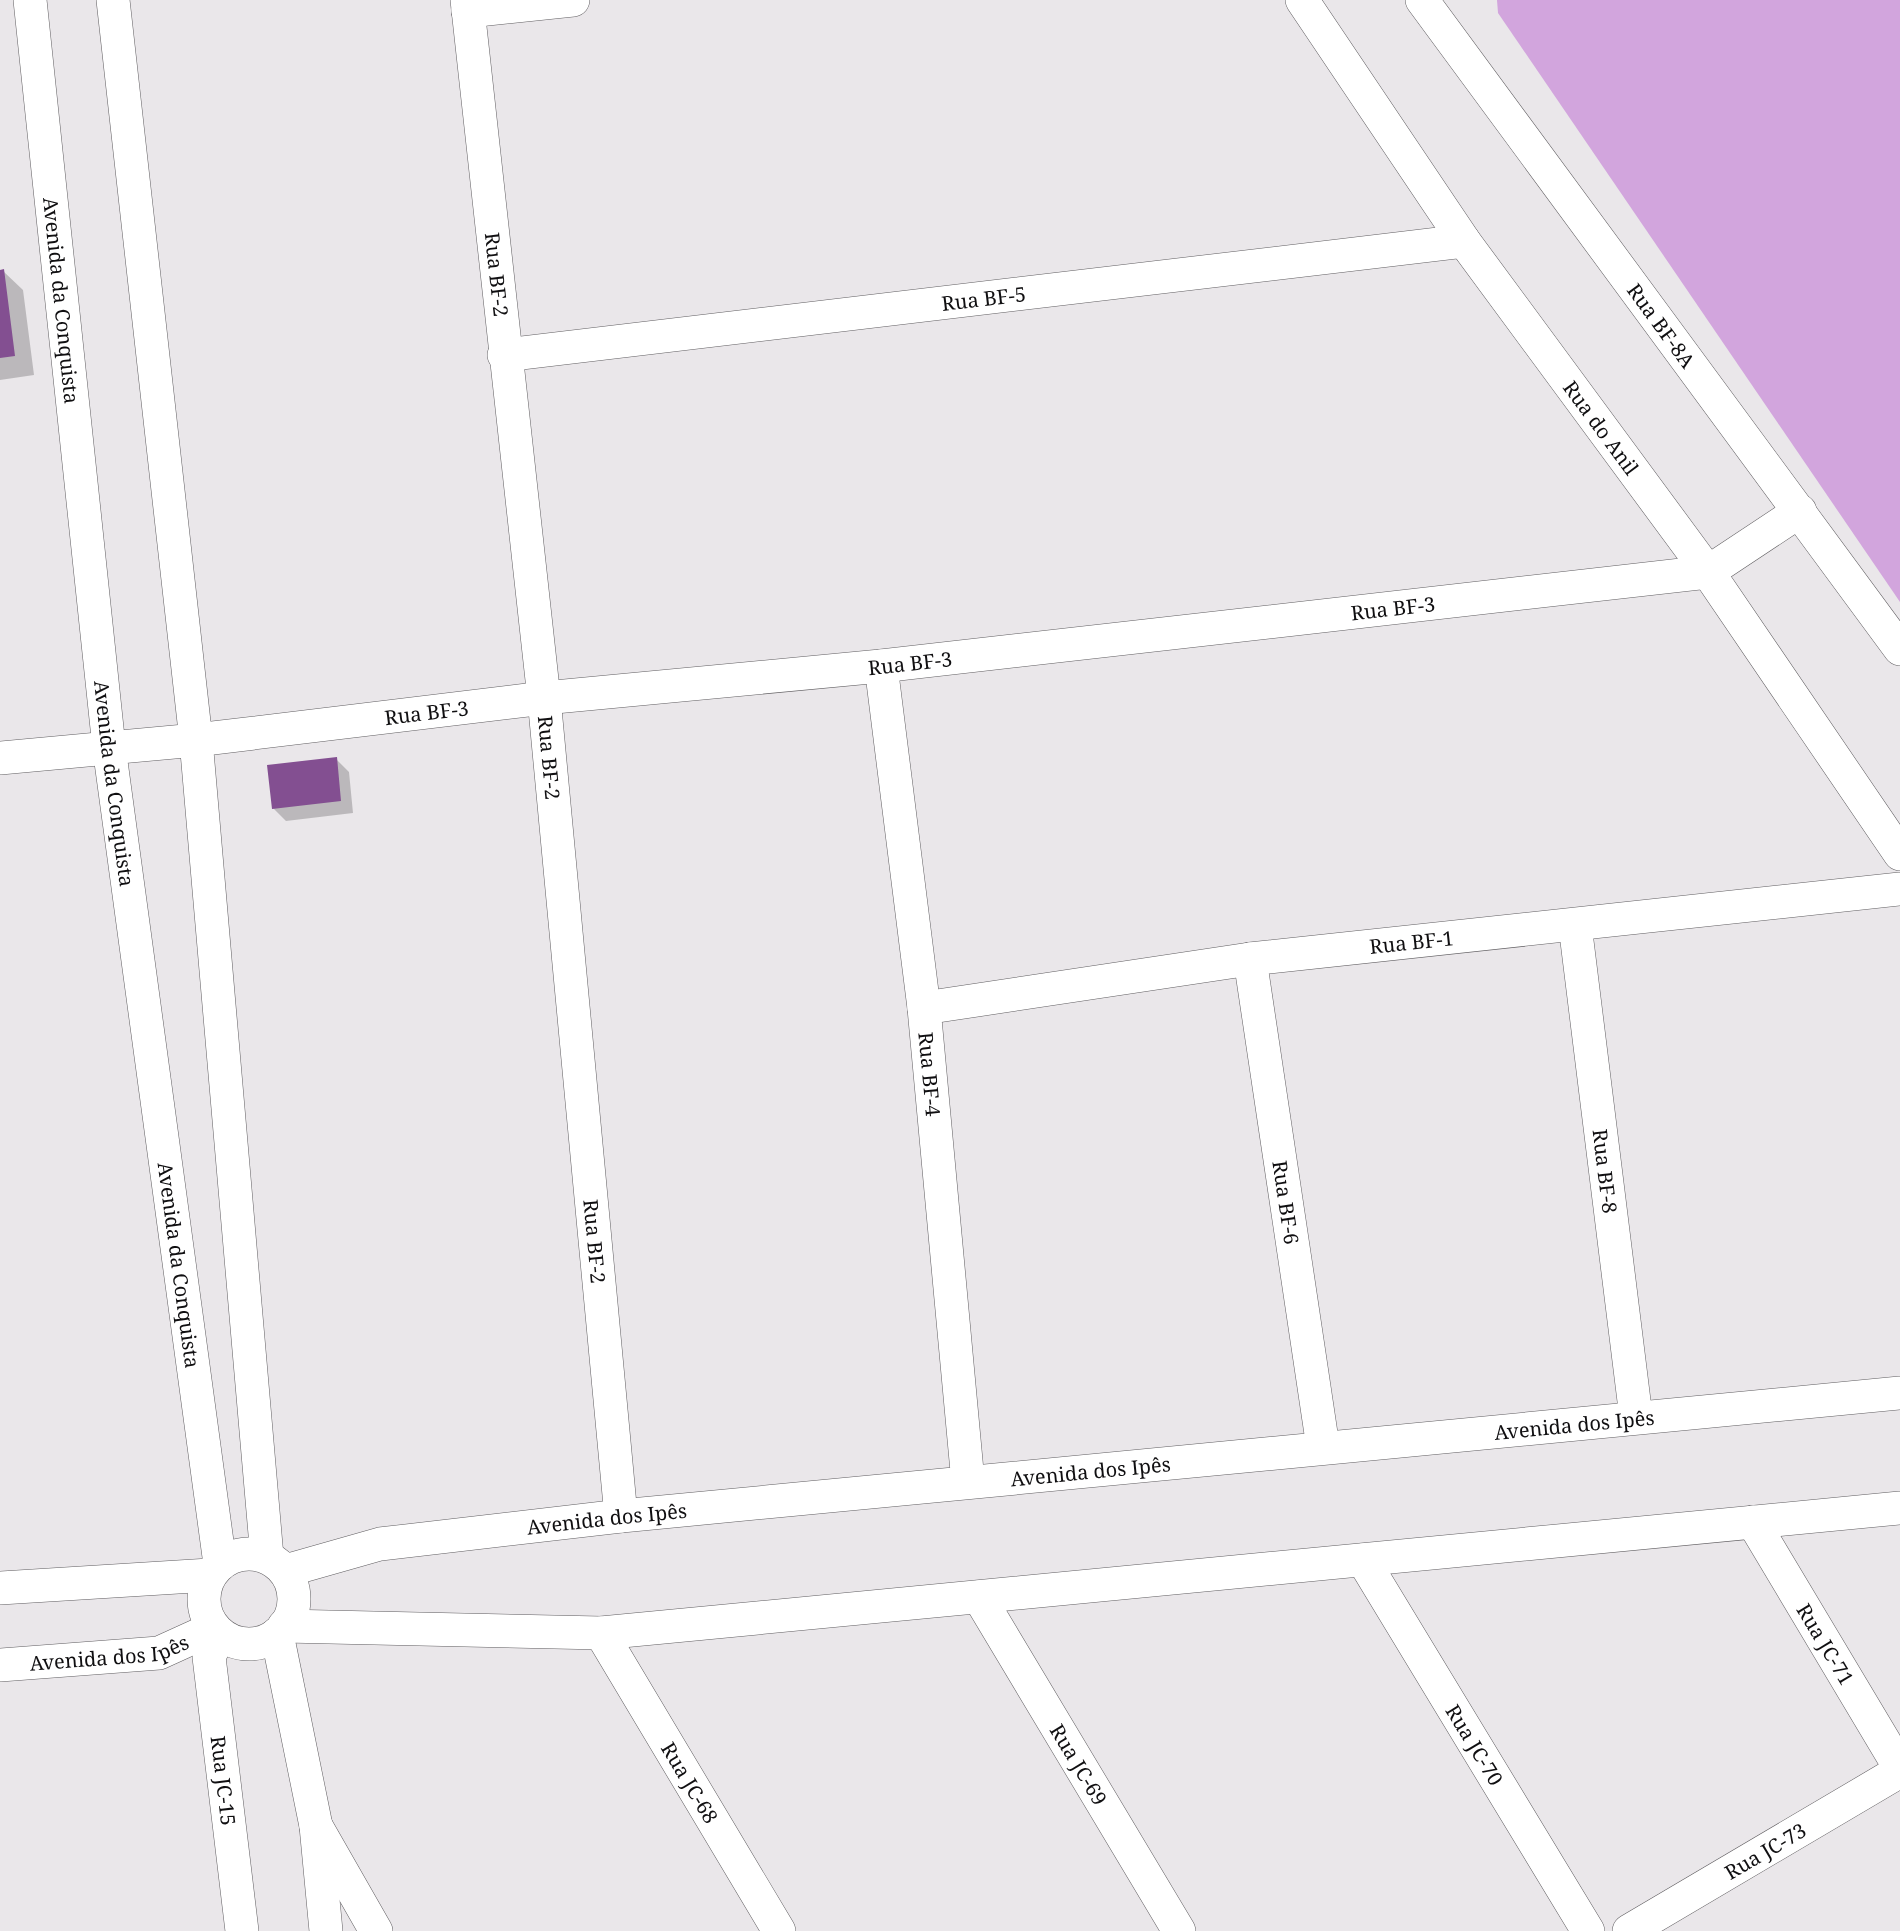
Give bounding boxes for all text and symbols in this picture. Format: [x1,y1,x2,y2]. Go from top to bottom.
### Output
street label: Avenida da Conquista [37,196,86,405]
street label: Rua BF-2 [479,231,515,318]
street label: Rua BF-8A [1621,278,1702,374]
street label: Rua BF-5 [940,280,1027,316]
street label: Rua do Anil [1558,375,1645,480]
street label: Rua BF-3 [1349,590,1436,626]
street label: Rua BF-3 [867,645,953,681]
street label: Avenida da Conquista [89,679,141,888]
street label: Rua BF-3 [383,694,470,731]
street label: Rua BF-2 [532,714,567,801]
street label: Rua BF-1 [1368,924,1455,960]
street label: Rua BF-4 [913,1031,947,1117]
street label: Rua BF-8 [1587,1127,1624,1215]
street label: Rua BF-6 [1267,1158,1306,1246]
street label: Avenida da Conquista [152,1160,207,1370]
street label: Rua BF-2 [578,1198,613,1285]
street label: Avenida dos Ipês [1493,1403,1655,1445]
street label: Avenida dos Ipês [1009,1450,1172,1492]
street label: Avenida dos Ipês [525,1496,688,1540]
street label: Rua JC-71 [1791,1598,1861,1690]
street label: Avenida dos Ipês [29,1628,193,1676]
street label: Rua JC-70 [1440,1699,1510,1790]
street label: Rua JC-69 [1044,1719,1114,1810]
street label: Rua JC-15 [205,1734,243,1827]
street label: Rua JC-68 [655,1737,725,1828]
street label: Rua JC-73 [1719,1816,1811,1885]

